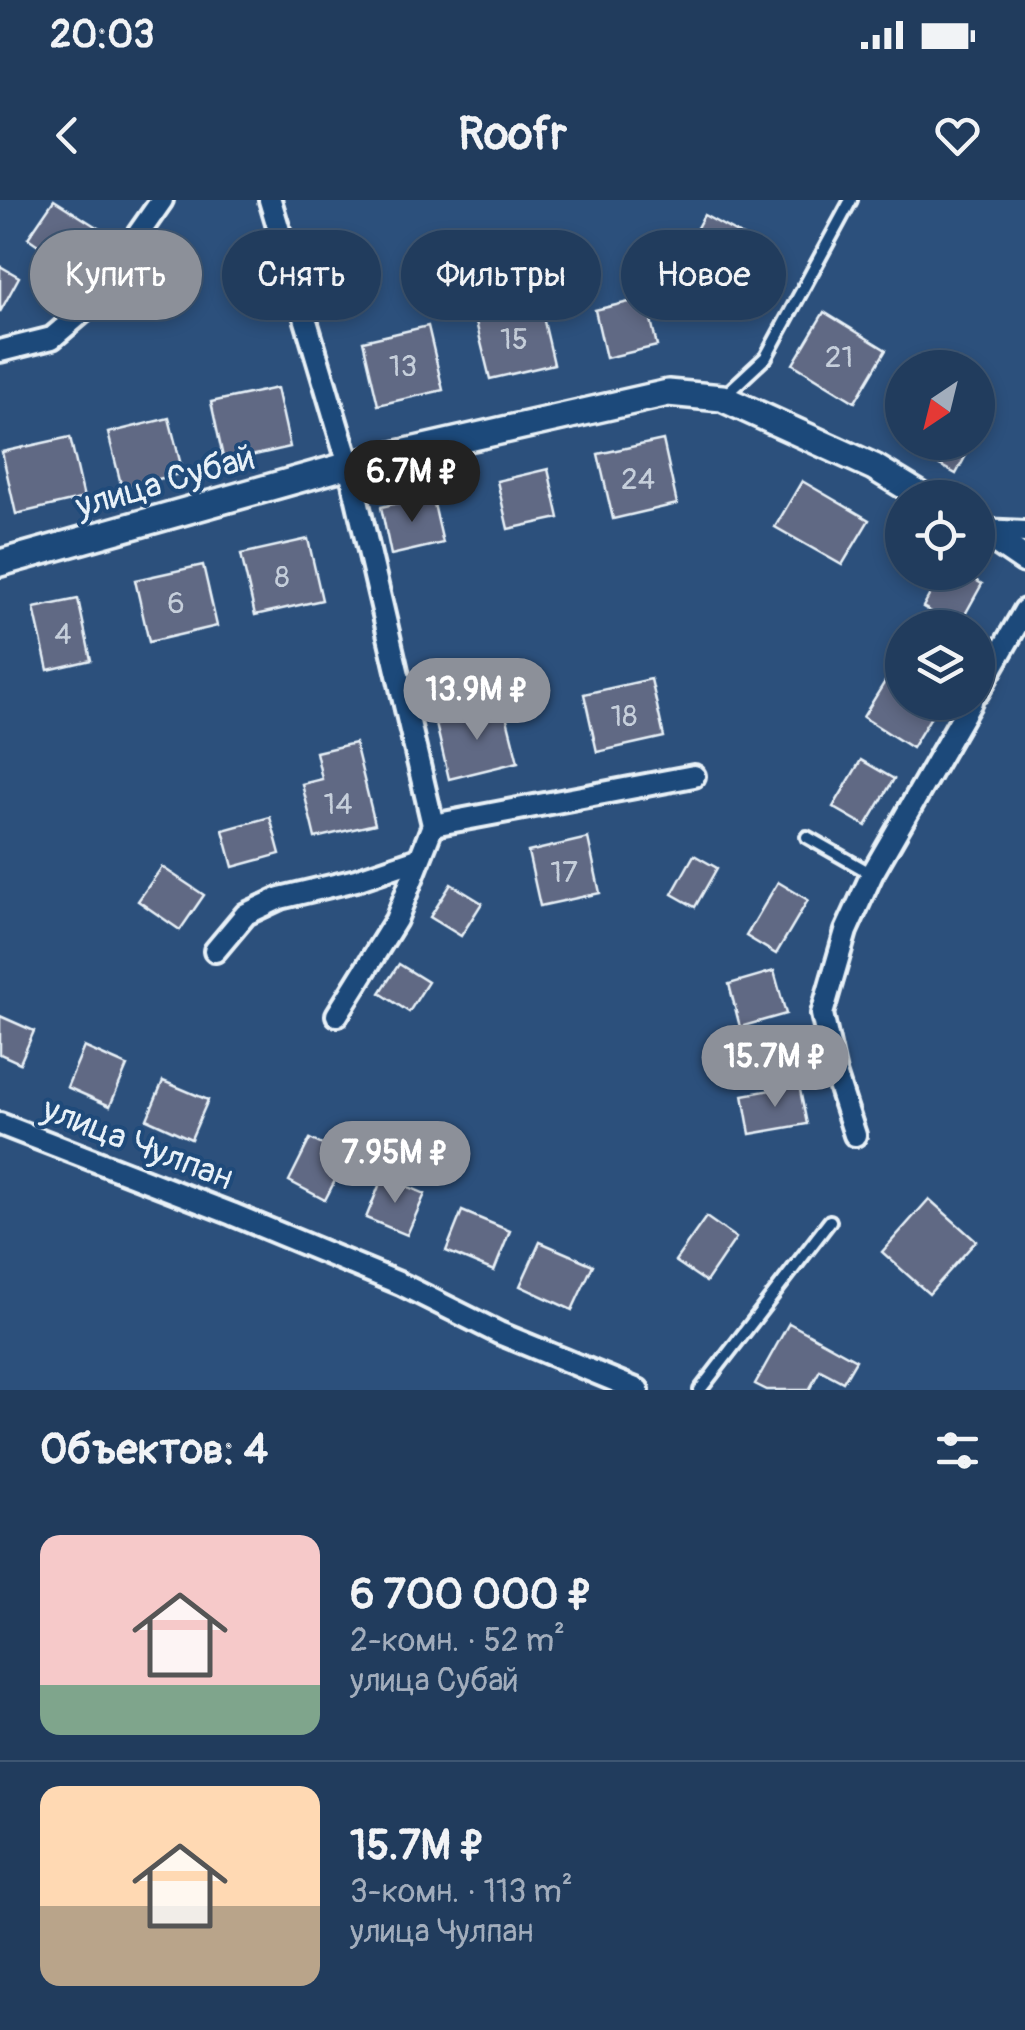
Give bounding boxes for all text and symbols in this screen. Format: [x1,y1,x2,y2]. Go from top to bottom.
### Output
text: 20:03 [50,11,155,59]
text: Roofr [458,107,567,163]
icon: back [40,108,95,163]
icon: heart [930,108,985,163]
chip: Купить [30,230,202,320]
chip: Снять [222,230,381,320]
chip: Фильтры [401,230,601,320]
chip: Новое [621,230,786,320]
house number: 15 [500,321,528,358]
house number: 21 [825,339,853,376]
house number: 13 [389,348,417,385]
north arrow [885,350,995,460]
map controls [885,350,995,720]
street label: улица Субай [70,435,260,529]
pin: 6.7M ₽ [331,440,493,525]
text: 6.7M ₽ [366,452,458,492]
house number: 24 [621,461,655,498]
button: locate [885,480,995,590]
house number: 8 [274,559,290,596]
house number: 6 [167,585,185,622]
button: layers [885,610,995,720]
house number: 4 [54,616,72,653]
pin: 13.9M ₽ [385,658,569,743]
text: 13.9M ₽ [425,670,529,710]
house number: 18 [611,698,637,735]
house number: 14 [323,786,353,823]
house number: 17 [550,854,578,891]
pin: 15.7M ₽ [683,1025,867,1110]
text: 15.7M ₽ [724,1037,826,1077]
street label: улица Чулпан [35,1087,239,1200]
pin: 7.95M ₽ [303,1121,487,1206]
text: 7.95M ₽ [342,1133,448,1173]
icon: filters [930,1423,985,1478]
text: Объектов: 4 [40,1424,268,1476]
text: 6 700 000 ₽ [350,1569,593,1621]
icon: home [120,1575,240,1695]
text: 2-комн. · 52 m² [350,1621,565,1661]
text: улица Субай [350,1661,519,1701]
text: 15.7M ₽ [350,1820,485,1872]
icon: home [120,1826,240,1946]
text: 3-комн. · 113 m² [350,1872,573,1912]
text: улица Чулпан [350,1912,533,1952]

